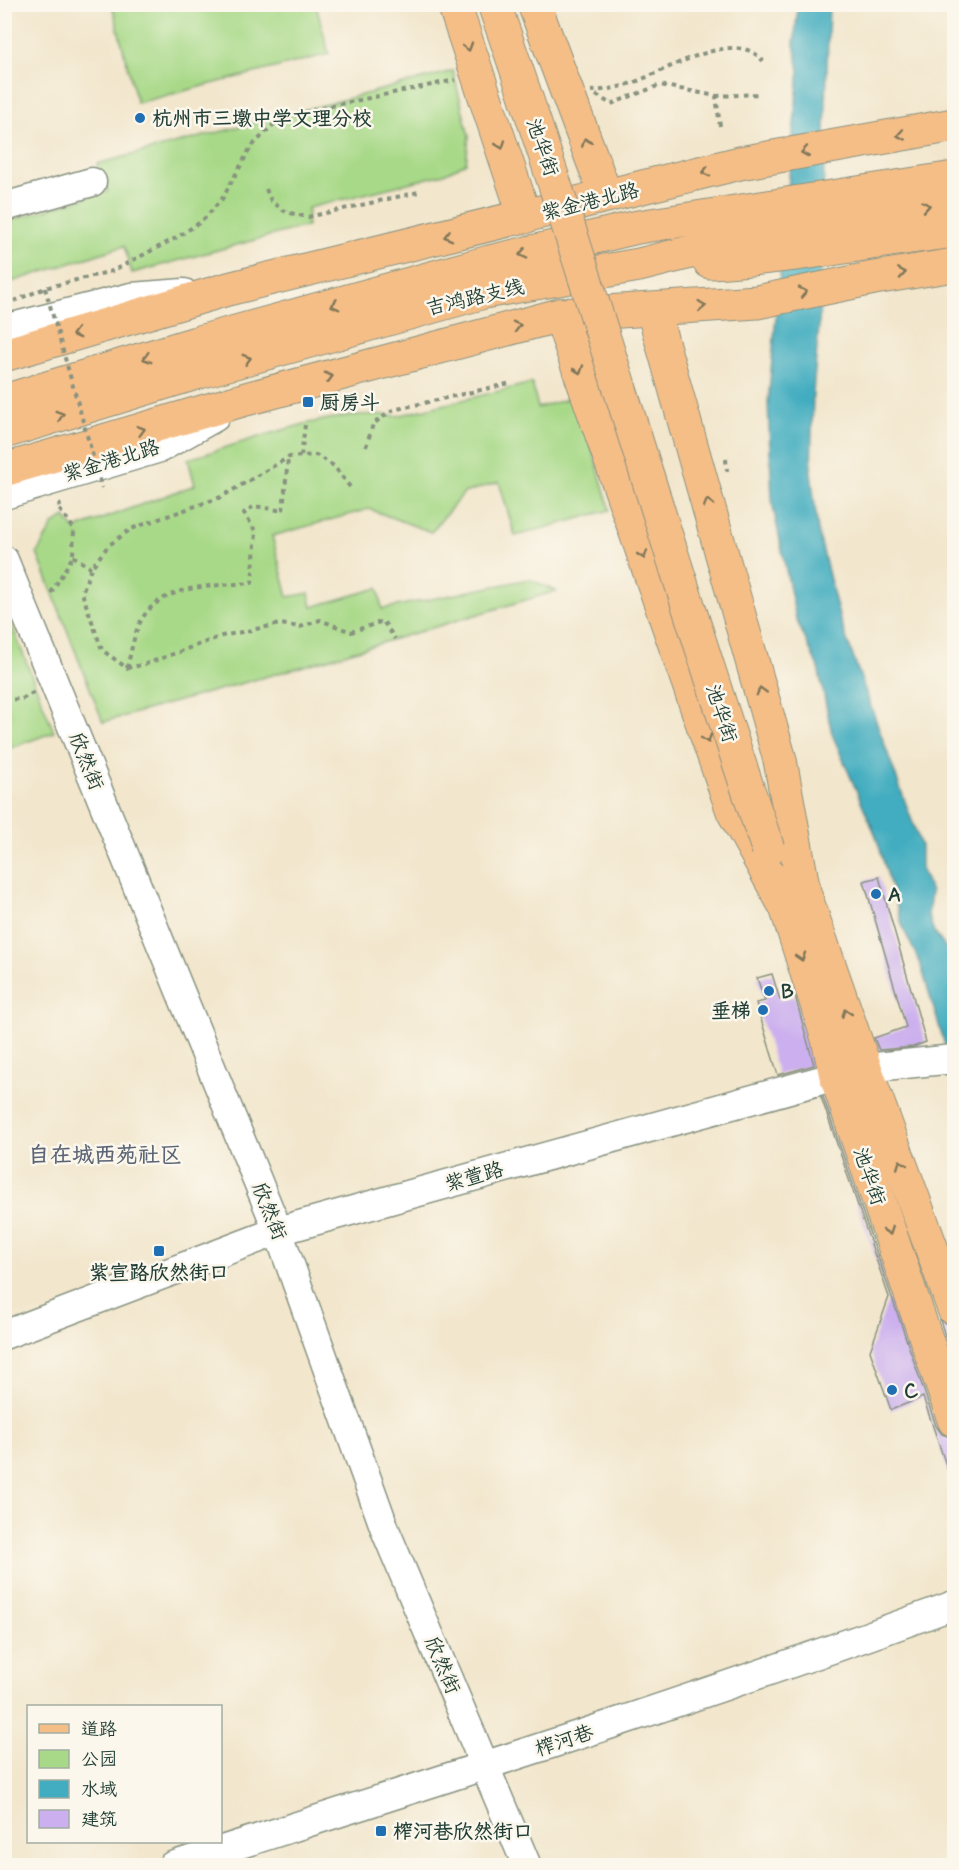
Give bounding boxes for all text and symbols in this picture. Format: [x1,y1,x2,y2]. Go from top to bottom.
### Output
one-way arrow [461,41,473,52]
place label: 杭州市三墩中学文理分校 [152,106,372,133]
marker: 杭州市三墩中学文理分校 [133,111,147,125]
street label: 池华街 [519,115,564,180]
one-way arrow [896,128,906,141]
one-way arrow [580,137,593,148]
one-way arrow [493,140,506,150]
one-way arrow [800,145,810,158]
one-way arrow [701,164,711,177]
street label: 紫金港北路 [539,177,643,228]
one-way arrow [922,201,931,213]
one-way arrow [443,228,453,241]
one-way arrow [518,247,528,260]
one-way arrow [897,268,907,280]
street label: 吉鸿路支线 [424,274,527,323]
one-way arrow [798,286,808,299]
one-way arrow [330,297,340,310]
one-way arrow [698,300,707,313]
one-way arrow [512,320,522,333]
one-way arrow [71,327,82,339]
one-way arrow [142,351,153,363]
one-way arrow [242,353,252,366]
one-way arrow [572,364,585,375]
one-way arrow [323,372,334,384]
place label: 厨房斗 [320,390,380,417]
marker: 厨房斗 [301,395,315,409]
one-way arrow [54,410,65,422]
one-way arrow [135,425,146,437]
street label: 紫金港北路 [60,434,164,489]
one-way arrow [703,498,715,509]
one-way arrow [636,549,649,560]
street label: 池华街 [698,681,743,746]
one-way arrow [755,686,768,696]
street label: 欣然街 [62,729,109,794]
one-way arrow [700,733,713,744]
place label: A [888,882,901,909]
marker: A [869,887,883,901]
one-way arrow [794,952,806,962]
place label: B [781,979,794,1006]
marker: B [762,984,776,998]
place label: 垂梯 [711,998,751,1025]
marker: 垂梯 [756,1003,770,1017]
one-way arrow [840,1008,853,1019]
district label: 自在城西苑社区 [28,1142,182,1170]
street label: 池华街 [846,1144,891,1209]
street label: 紫萱路 [442,1156,508,1199]
one-way arrow [895,1159,908,1170]
street label: 欣然街 [245,1179,292,1244]
one-way arrow [882,1225,895,1236]
marker: 紫宣路欣然街口 [152,1244,166,1258]
place label: 紫宣路欣然街口 [89,1260,229,1287]
place label: C [904,1378,919,1405]
marker: C [885,1383,899,1397]
street label: 欣然街 [417,1633,466,1698]
legend [27,1705,222,1843]
text: 道路 [81,1718,117,1742]
street label: 榨河巷 [532,1719,598,1764]
text: 公园 [81,1748,117,1772]
text: 水域 [81,1778,117,1802]
text: 建筑 [81,1808,117,1832]
place label: 榨河巷欣然街口 [393,1819,533,1846]
marker: 榨河巷欣然街口 [374,1824,388,1838]

